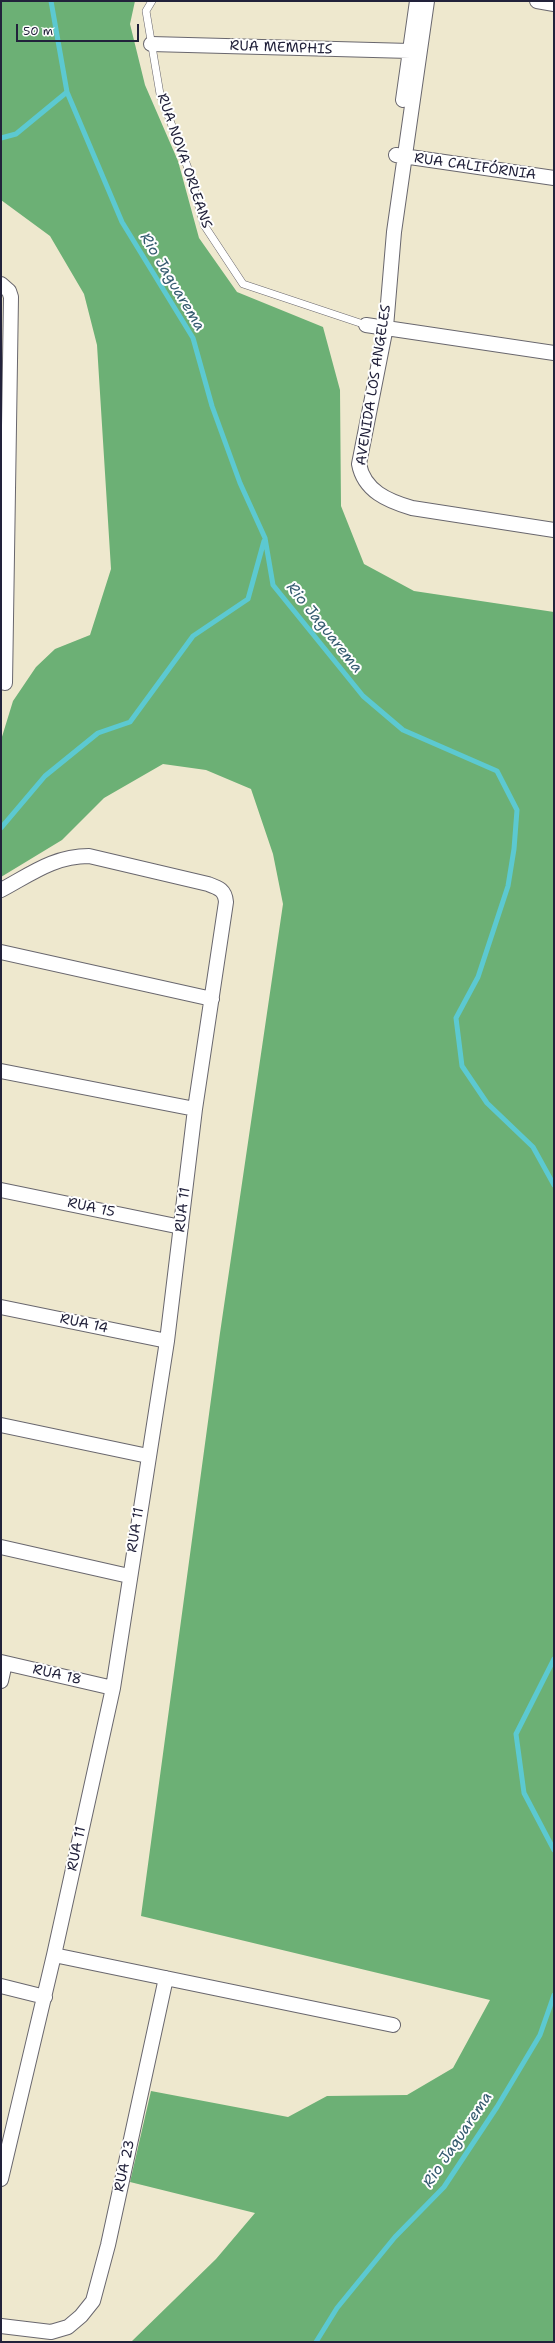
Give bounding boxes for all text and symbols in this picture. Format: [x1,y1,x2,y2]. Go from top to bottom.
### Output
scale bar [18,16,141,42]
text: 50 m [23,23,53,39]
street label: RUA MEMPHIS [229,38,333,58]
street label: RUA NOVA ORLEANS [153,91,215,231]
street label: RUA CALIFÓRNIA [413,150,537,184]
water label: Rio Jaguarema [136,230,208,334]
street label: AVENIDA LOS ANGELES [353,303,395,467]
water label: Rio Jaguarema [282,579,366,677]
street label: RUA 11 [172,1187,194,1233]
street label: RUA 15 [66,1195,116,1221]
street label: RUA 14 [58,1311,110,1337]
street label: RUA 11 [124,1506,148,1554]
street label: RUA 18 [31,1661,83,1689]
street label: RUA 11 [64,1825,90,1873]
water label: Rio Jaguarema [419,2089,497,2191]
street label: RUA 23 [111,2138,139,2194]

